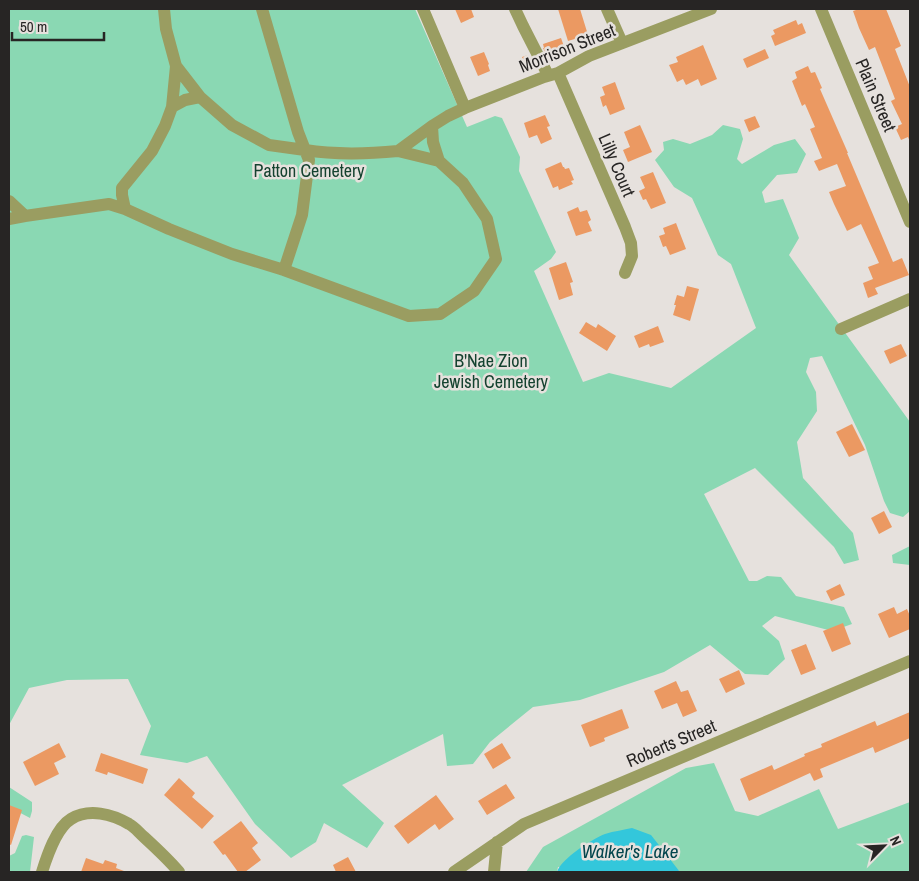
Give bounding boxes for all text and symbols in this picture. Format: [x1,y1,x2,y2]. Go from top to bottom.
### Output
scale bar [12,10,105,42]
text: 50 m [20,16,47,37]
street label: Morrison Street [515,17,619,79]
street label: Plain Street [849,55,903,135]
street label: Lilly Court [593,130,641,200]
park label: Patton Cemetery [254,158,365,183]
park label: B'Nae Zion Jewish Cemetery [434,348,549,394]
street label: Roberts Street [622,713,720,773]
north arrow [859,821,909,871]
text: N [886,833,906,848]
water label: Walker's Lake [581,838,679,864]

